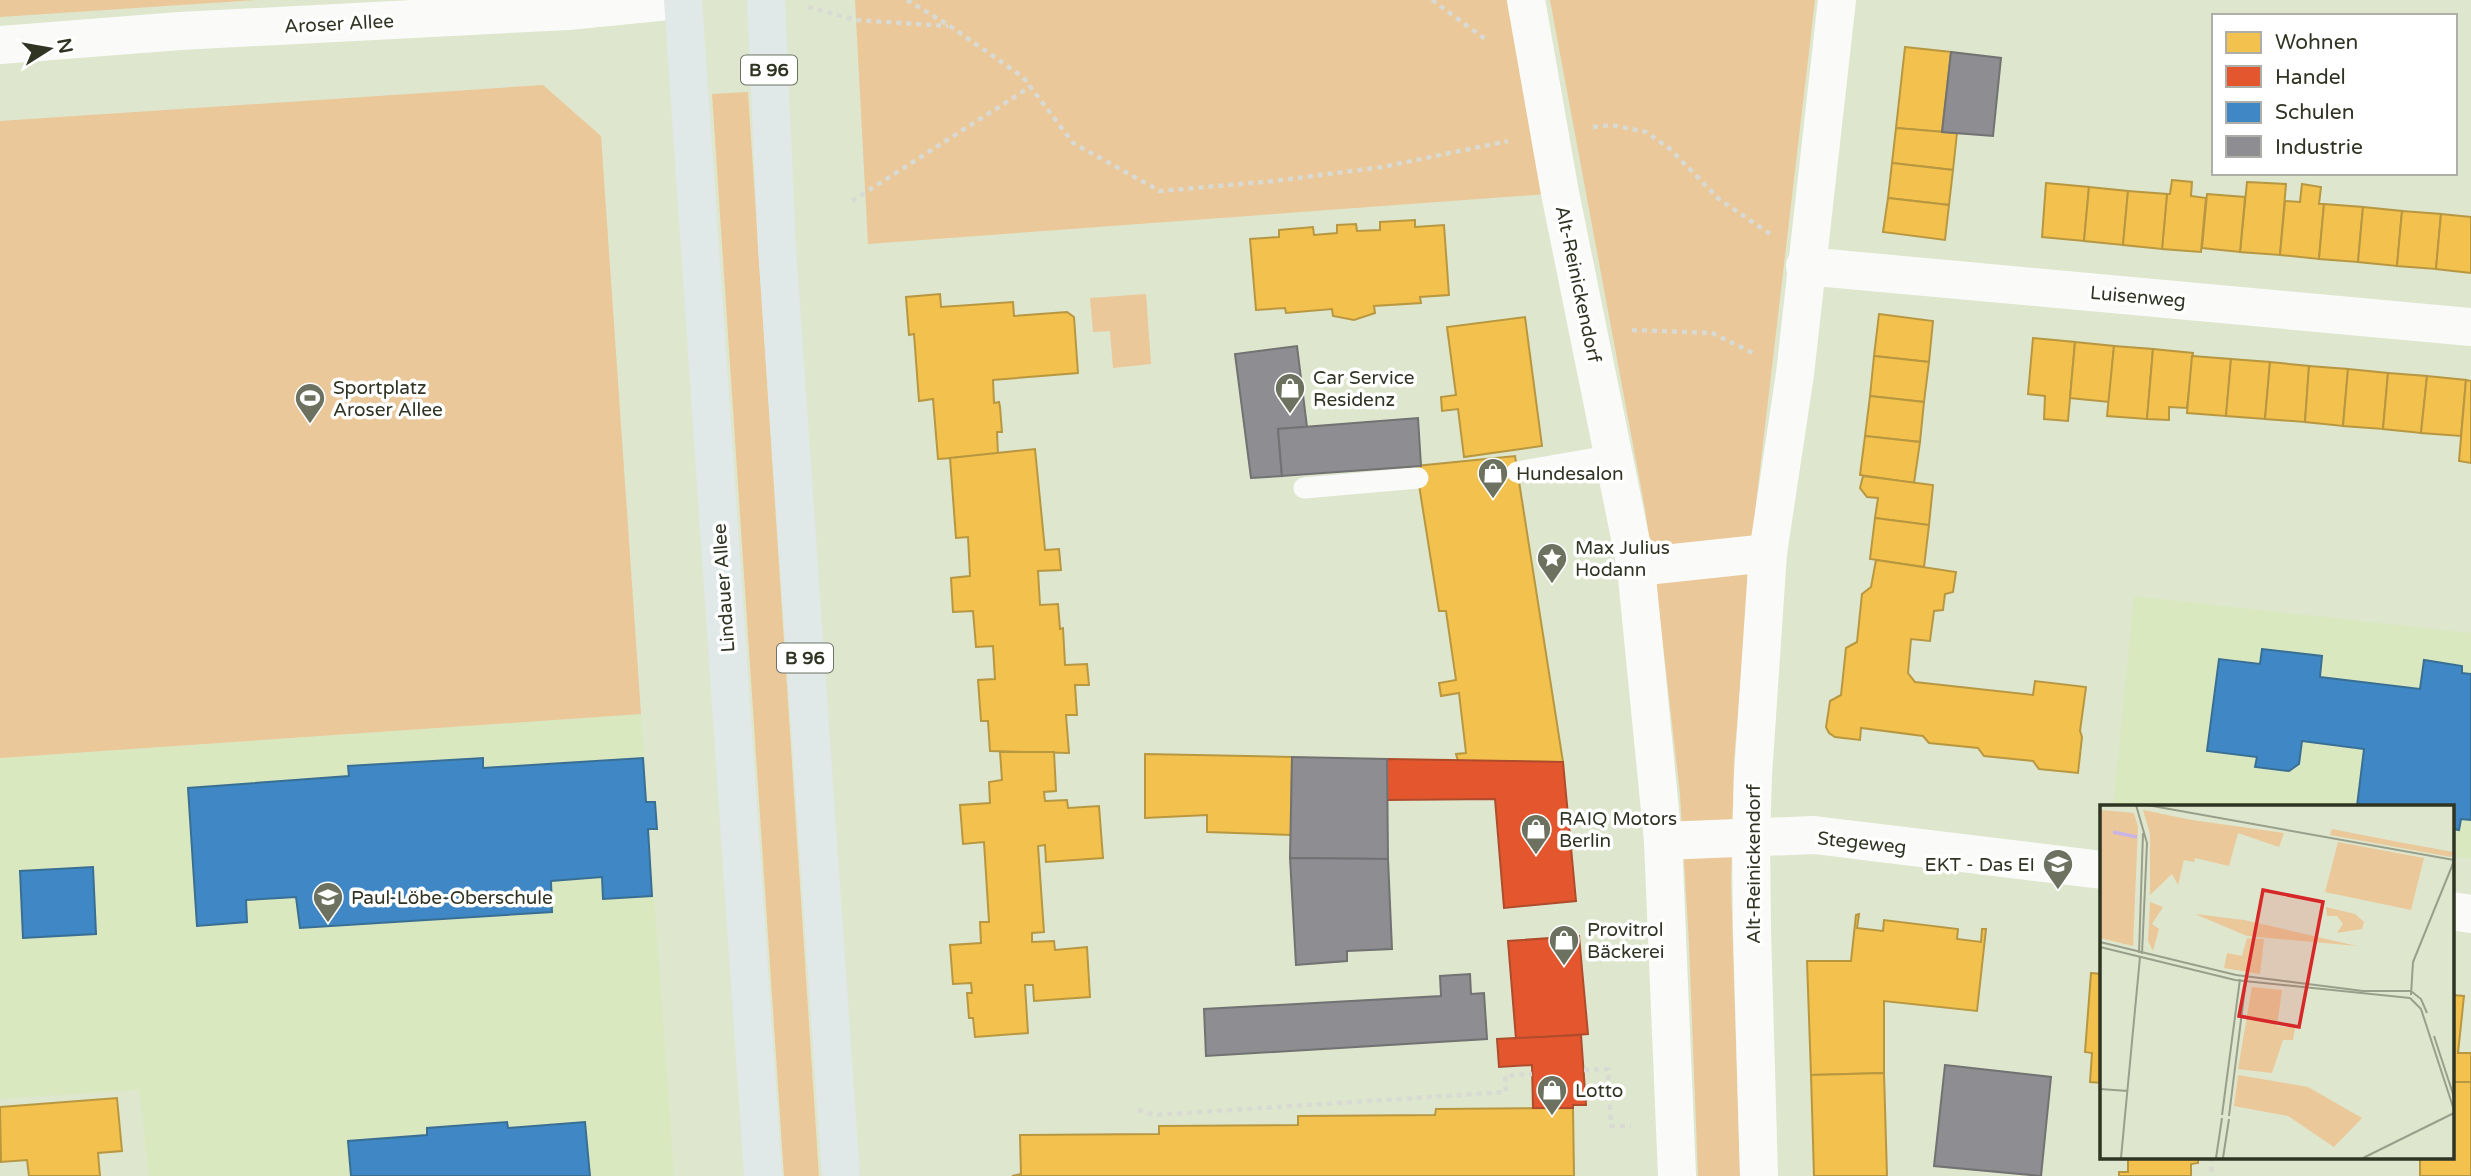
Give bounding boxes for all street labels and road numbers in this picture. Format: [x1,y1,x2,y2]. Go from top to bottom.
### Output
street label: Aroser Allee [284,10,394,38]
road number: B 96 [741,56,797,84]
street label: Alt-Reinickendorf [1551,204,1606,365]
street label: Luisenweg [2089,282,2187,312]
street label: Lindauer Allee [709,523,739,653]
road number: B 96 [777,644,833,672]
street label: Alt-Reinickendorf [1743,783,1765,944]
street label: Stegeweg [1816,827,1908,859]

